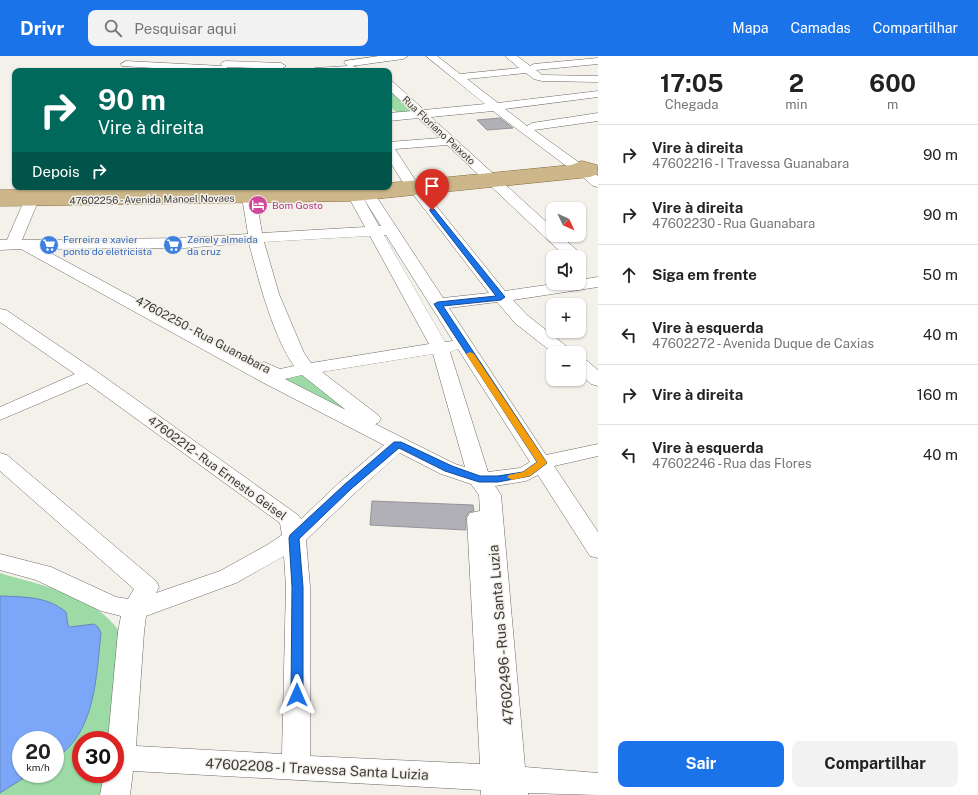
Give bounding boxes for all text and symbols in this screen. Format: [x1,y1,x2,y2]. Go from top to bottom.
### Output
search box [88,10,368,46]
text: Drivr [20,17,64,39]
icon: search [102,17,124,39]
text: Pesquisar aqui [134,20,236,37]
text: Mapa [732,20,768,36]
text: Camadas [790,20,851,36]
text: Compartilhar [873,20,958,36]
text: 17:05 [660,69,723,97]
text: 2 [789,69,804,97]
text: 600 [869,69,916,97]
text: 90 m [98,83,166,116]
icon: right [32,84,84,136]
street label: Rua Floriano Peixoto [400,93,478,167]
text: Chegada [665,97,719,112]
text: min [785,97,807,112]
text: m [887,97,898,112]
text: Vire à direita [98,117,204,138]
text: Vire à direita [652,139,743,156]
icon: right [618,144,640,166]
text: 90 m [923,146,958,163]
text: 47602216 - I Travessa Guanabara [652,156,849,171]
icon: right [88,160,110,182]
text: Depois [32,163,80,180]
pin [415,169,449,210]
icon: arrive [421,175,443,197]
street label: 47602256 - Avenida Manoel Novaes [69,192,235,206]
hotel icon: Bom Gosto [247,194,269,216]
place label: Bom Gosto [272,199,323,211]
text: Vire à direita [652,199,743,216]
north arrow [546,202,586,242]
map controls [546,202,586,386]
icon: right [618,204,640,226]
text: 90 m [923,206,958,223]
text: 47602230 - Rua Guanabara [652,216,815,231]
place label: Ferreira e xavier ponto do eletricista [63,233,152,257]
place label: Zenely almeida da cruz [187,233,258,257]
supermarket icon: Ferreira e xavier ponto do eletricista [38,234,60,256]
supermarket icon: Zenely almeida da cruz [162,234,184,256]
button: sound [546,250,586,290]
icon: ahead [618,264,640,286]
text: Siga em frente [652,266,757,283]
text: 50 m [923,266,958,283]
street label: 47602250 - Rua Guanabara [133,293,273,377]
button: + [546,298,586,338]
text: Vire à esquerda [652,319,764,336]
icon: left [618,324,640,346]
text: 40 m [923,326,958,343]
text: 47602272 - Avenida Duque de Caxias [652,336,874,351]
button: − [546,346,586,386]
icon: right [618,384,640,406]
text: Vire à direita [652,386,743,403]
text: 160 m [917,386,958,403]
street label: 47602212 - Rua Ernesto Geisel [145,413,289,523]
text: Vire à esquerda [652,439,764,456]
icon: left [618,444,640,466]
text: 40 m [923,446,958,463]
text: 47602246 - Rua das Flores [652,456,812,471]
street label: 47602496 - Rua Santa Luzia [485,544,517,726]
position arrow [276,674,318,716]
speed limit sign: 30 [72,731,124,783]
text: 20 [25,740,51,764]
button: Sair [618,741,784,787]
button: Compartilhar [792,741,958,787]
street label: 47602208 - I Travessa Santa Luizia [205,755,429,783]
text: km/h [26,761,50,773]

